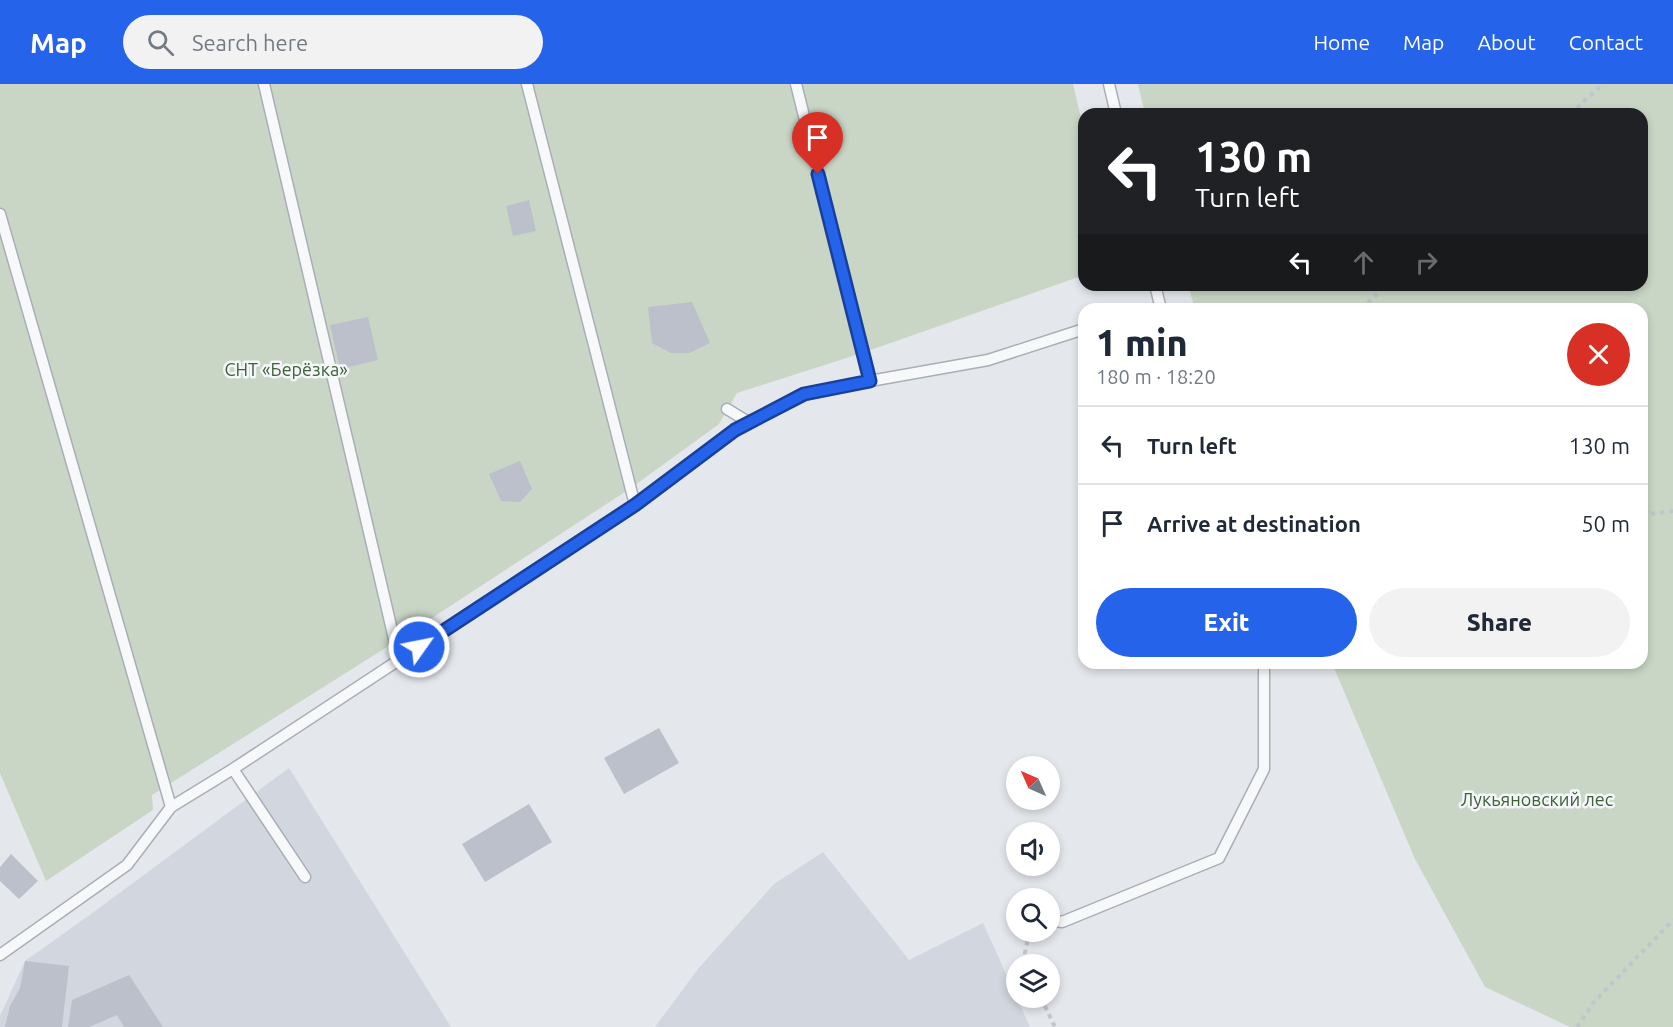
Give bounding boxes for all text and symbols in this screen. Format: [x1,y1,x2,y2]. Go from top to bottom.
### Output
search box [123,15,543,69]
icon: search [144,26,177,59]
text: Map [30,27,87,58]
text: Search here [192,30,308,55]
text: Home [1313,30,1370,54]
text: Map [1403,30,1444,54]
text: About [1477,30,1536,54]
text: Contact [1569,30,1643,54]
pin [792,112,843,174]
icon: arrive [801,121,834,154]
icon: left [1096,132,1174,210]
text: 130 m [1195,133,1312,180]
text: Turn left [1195,182,1299,212]
icon: left [1284,246,1317,279]
icon: ahead [1347,246,1380,279]
icon: right [1410,246,1443,279]
text: 1 min [1096,322,1188,363]
button: close [1567,323,1630,386]
park label: СНТ «Берёзка» [224,359,348,379]
text: 180 m · 18:20 [1096,365,1216,388]
icon: left [1096,429,1129,462]
text: Turn left [1147,433,1237,458]
text: 130 m [1569,433,1630,458]
icon: arrive [1096,507,1129,540]
text: Arrive at destination [1147,511,1361,536]
text: 50 m [1581,511,1630,536]
button: Exit [1096,588,1357,657]
button: Share [1369,588,1630,657]
position arrow [387,615,451,679]
north arrow [1006,756,1060,810]
map controls [1006,756,1060,1008]
park label: Лукьяновский лес [1461,789,1613,809]
button: sound [1006,822,1060,876]
button: search [1006,888,1060,942]
button: layers [1006,954,1060,1008]

